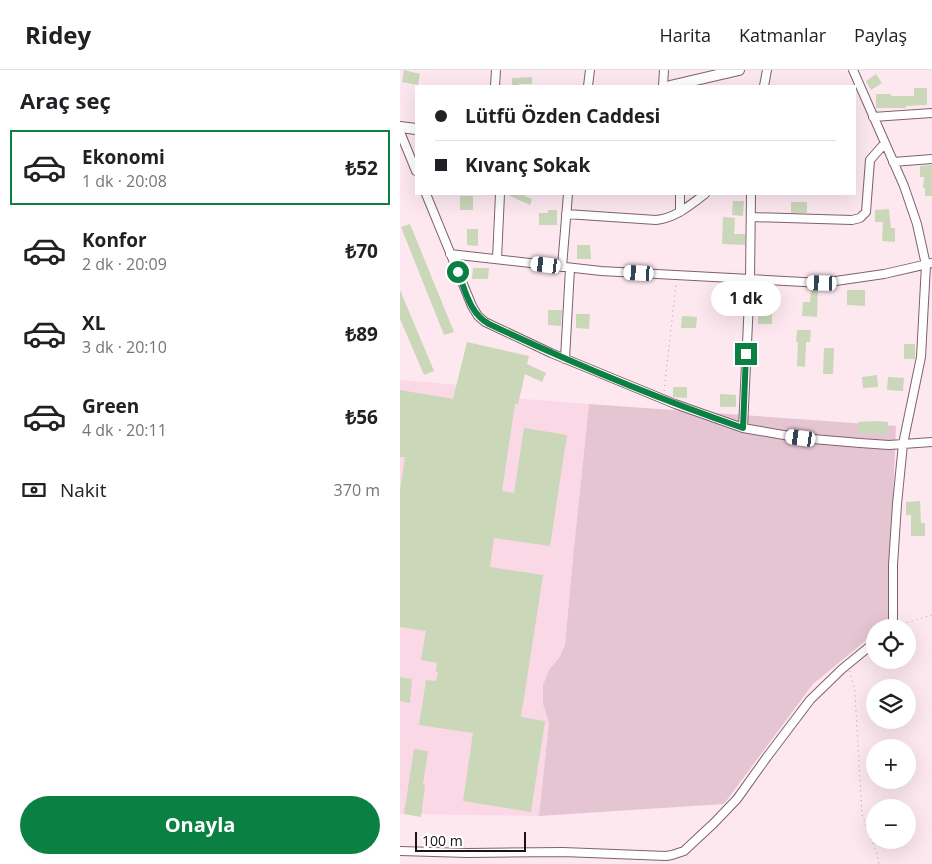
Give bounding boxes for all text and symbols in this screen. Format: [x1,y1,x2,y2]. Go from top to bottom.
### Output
text: Ridey [25,18,91,51]
text: Harita [659,23,711,47]
text: Katmanlar [739,23,826,47]
text: Paylaş [854,23,907,47]
text: Araç seç [20,85,111,115]
text: Lütfü Özden Caddesi [465,103,660,129]
text: Ekonomi [82,144,165,170]
icon: car [22,145,67,190]
text: Kıvanç Sokak [465,152,590,178]
text: ₺52 [345,155,378,181]
text: 1 dk · 20:08 [82,170,167,192]
text: Konfor [82,227,147,253]
icon: car [22,228,67,273]
text: ₺70 [345,238,378,264]
text: 2 dk · 20:09 [82,253,167,275]
car [530,256,561,274]
route start [447,261,469,283]
car [623,265,654,281]
car [806,275,837,291]
callout: 1 dk [711,282,781,316]
text: 1 dk [729,287,763,309]
text: XL [82,310,105,336]
icon: car [22,311,67,356]
text: ₺89 [345,321,378,347]
text: 3 dk · 20:10 [82,336,167,358]
route end [735,343,757,365]
text: Green [82,393,139,419]
icon: car [22,394,67,439]
text: ₺56 [345,404,378,430]
text: 4 dk · 20:11 [82,419,167,441]
car [785,428,816,448]
icon: cash [20,476,48,504]
text: Nakit [60,477,106,503]
text: 370 m [334,479,380,501]
map controls [866,619,916,849]
button: locate [866,619,916,669]
button: layers [866,679,916,729]
button: + [866,739,916,789]
button: Onayla [20,796,380,854]
button: − [866,799,916,849]
scale bar [415,829,526,852]
text: 100 m [422,831,463,850]

